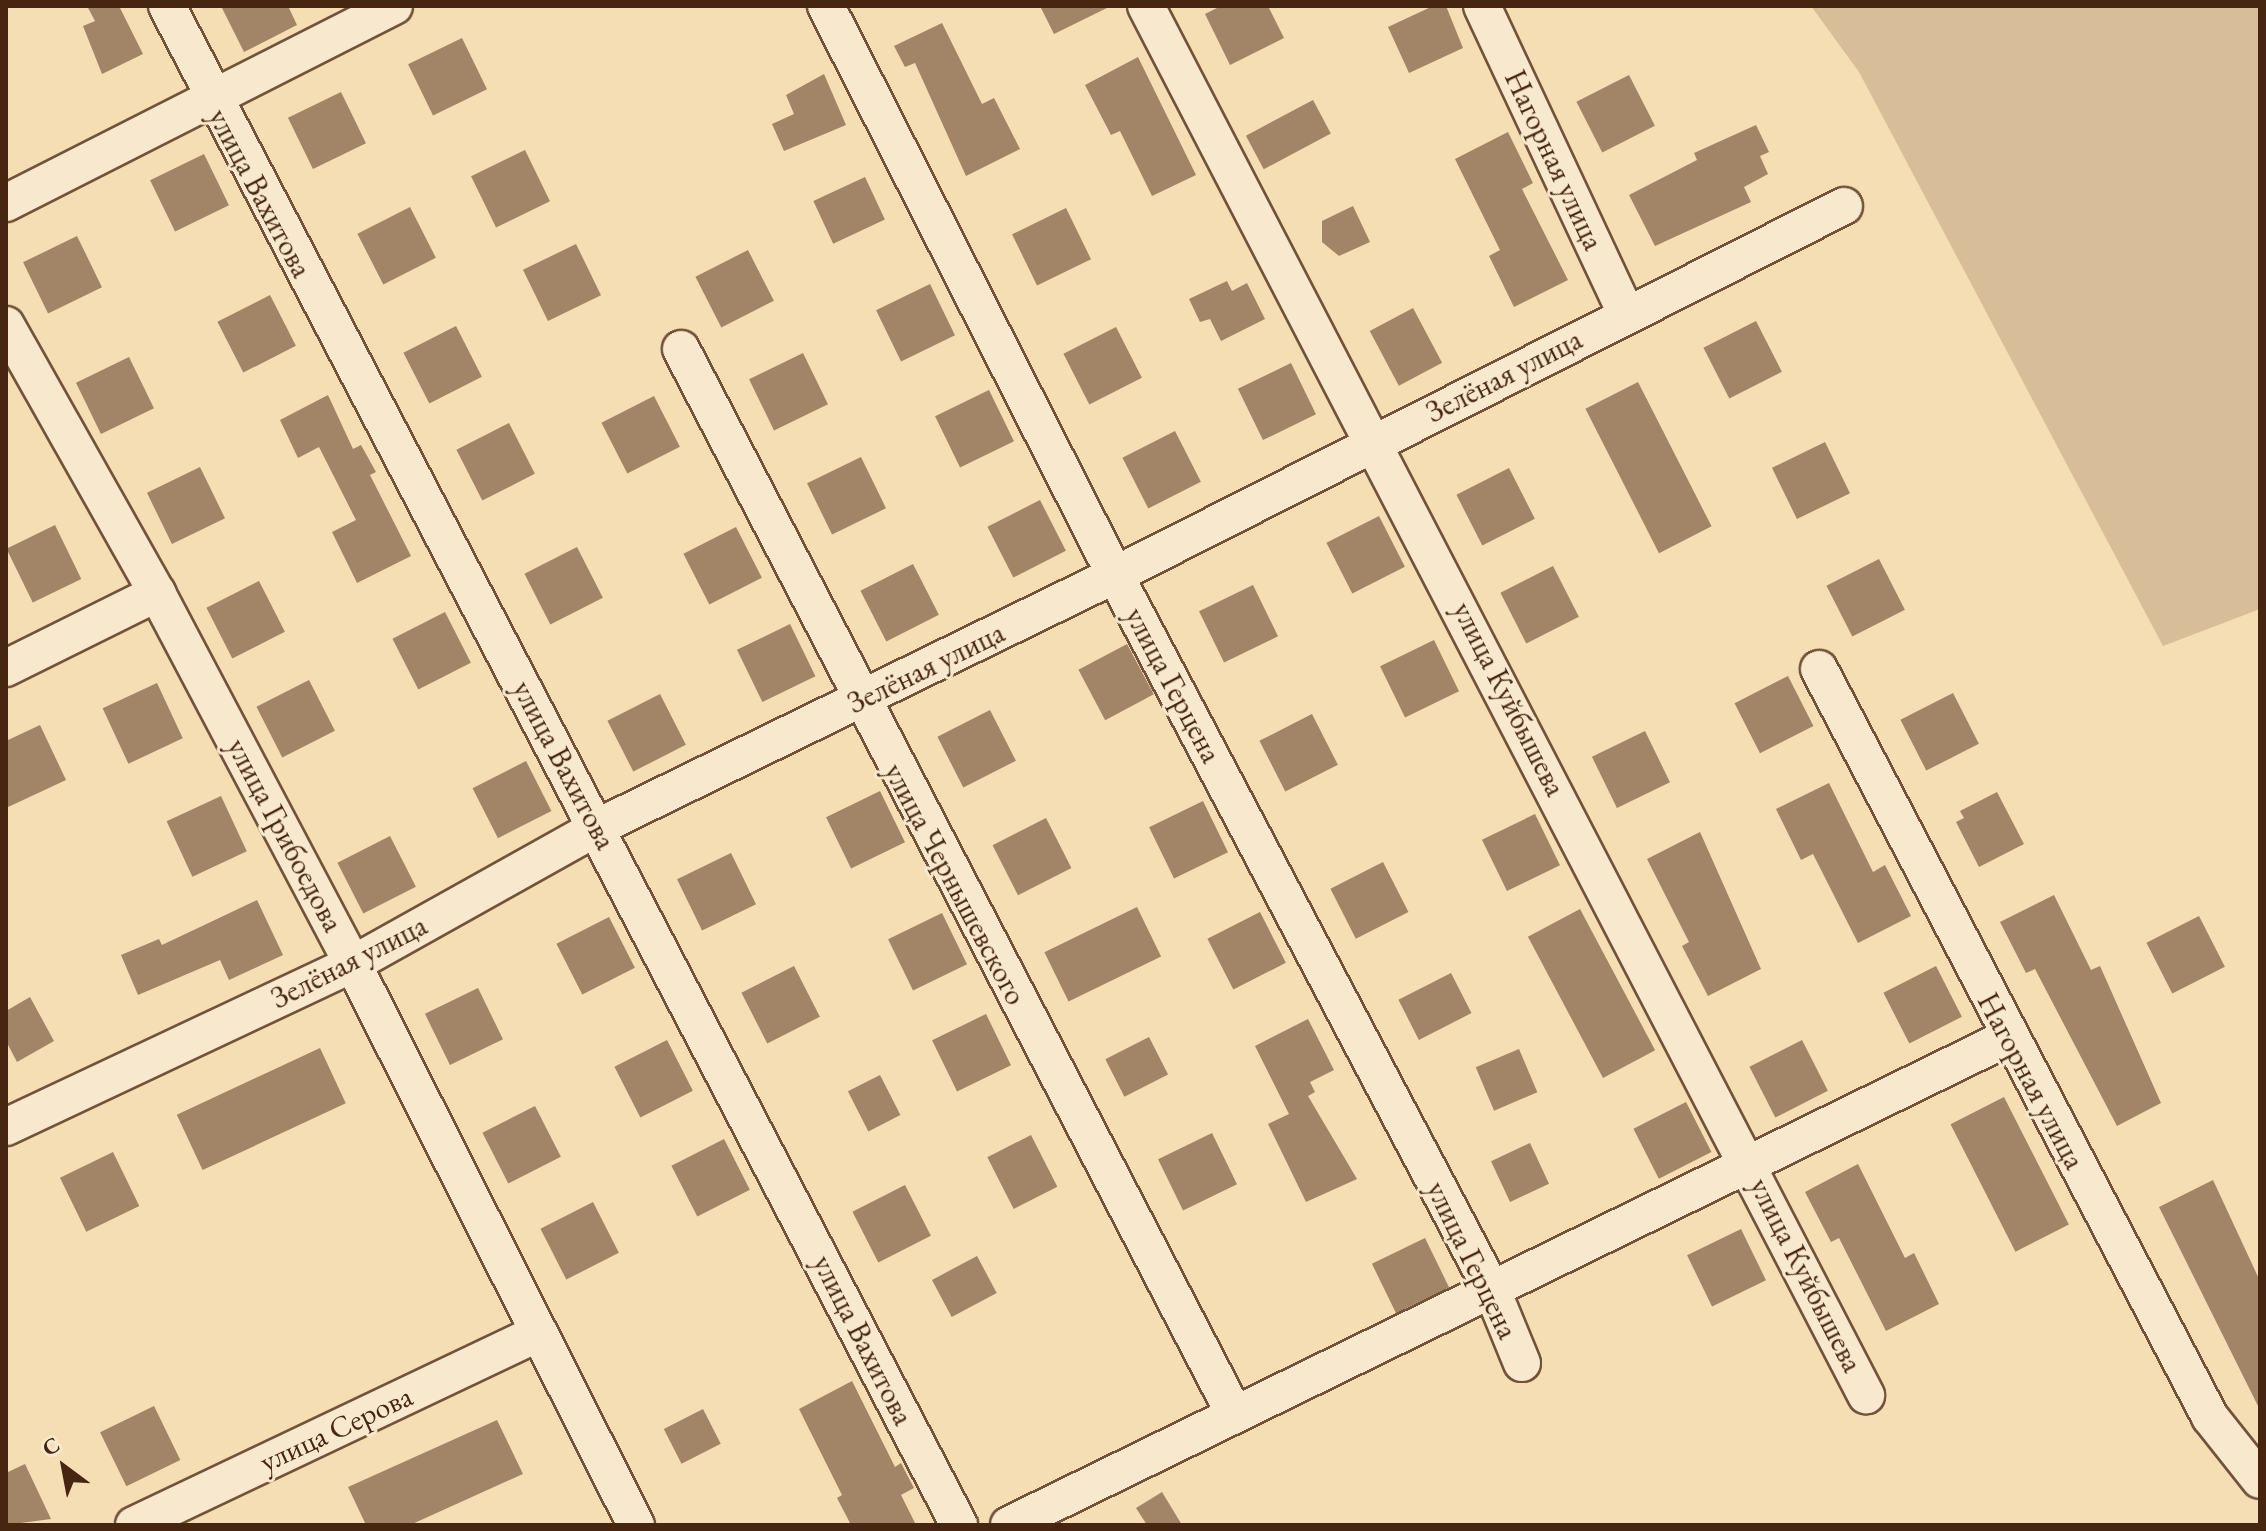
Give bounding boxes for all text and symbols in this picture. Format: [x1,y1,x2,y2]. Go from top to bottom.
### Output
street label: Нагорная улица [1497,64,1611,256]
street label: улица Вахитова [200,102,320,284]
street label: Зелёная улица [1420,321,1588,431]
street label: улица Куйбышева [1445,596,1573,802]
street label: улица Герцена [1117,601,1229,769]
street label: Зелёная улица [842,615,1010,721]
street label: улица Вахитова [504,674,624,856]
street label: улица Грибоедова [219,732,351,938]
street label: улица Чернышевского [876,757,1034,1011]
street label: Зелёная улица [265,907,433,1017]
street label: Нагорная улица [1969,987,2093,1175]
street label: улица Куйбышева [1742,1172,1870,1378]
street label: улица Герцена [1418,1175,1526,1345]
street label: улица Вахитова [805,1249,921,1431]
street label: улица Серова [254,1378,418,1480]
north arrow [24,1427,104,1507]
text: С [37,1430,65,1463]

